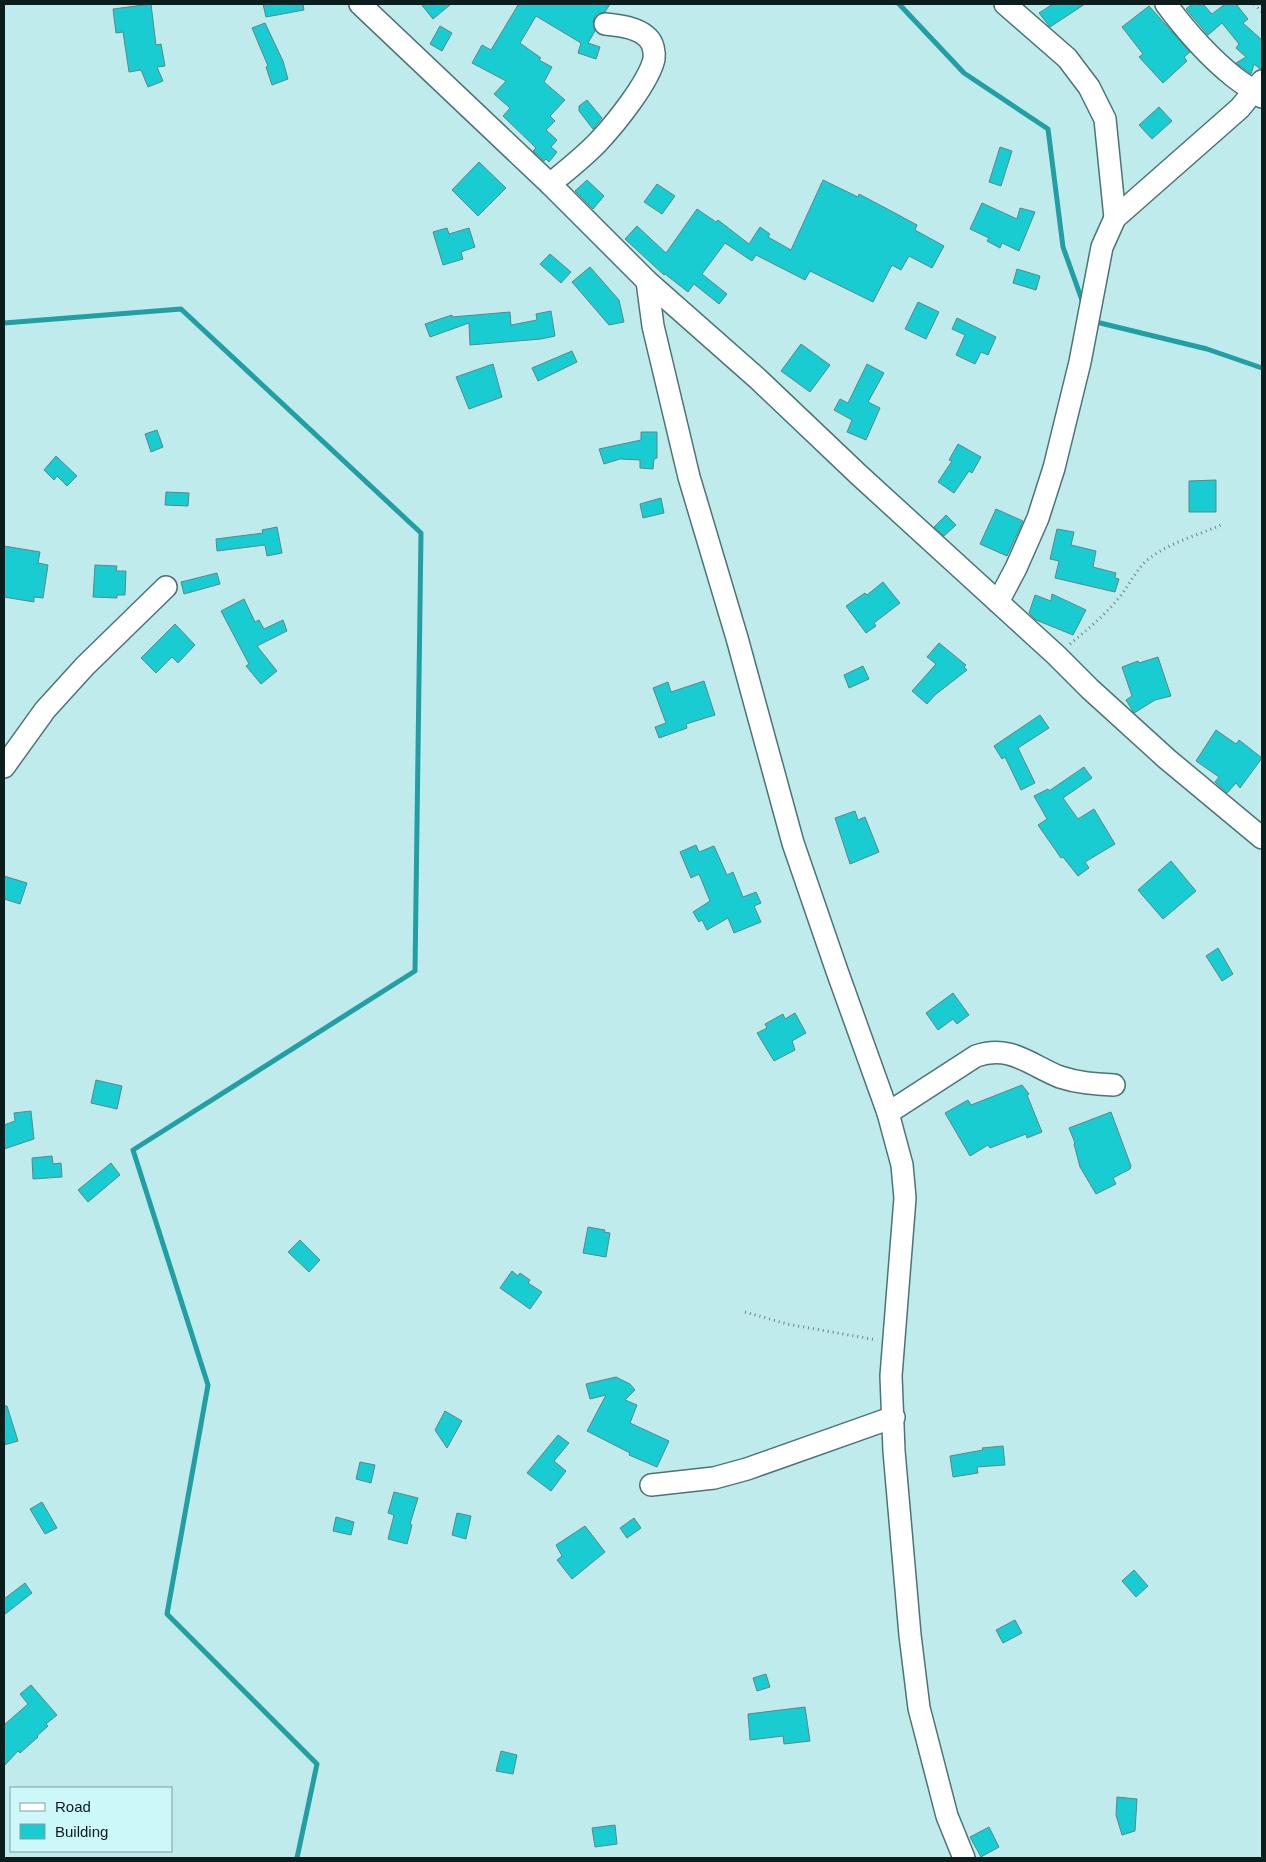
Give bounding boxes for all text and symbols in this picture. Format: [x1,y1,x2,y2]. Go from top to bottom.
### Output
legend [10,1787,172,1852]
text: Road [55,1798,91,1815]
text: Building [55,1823,108,1840]

